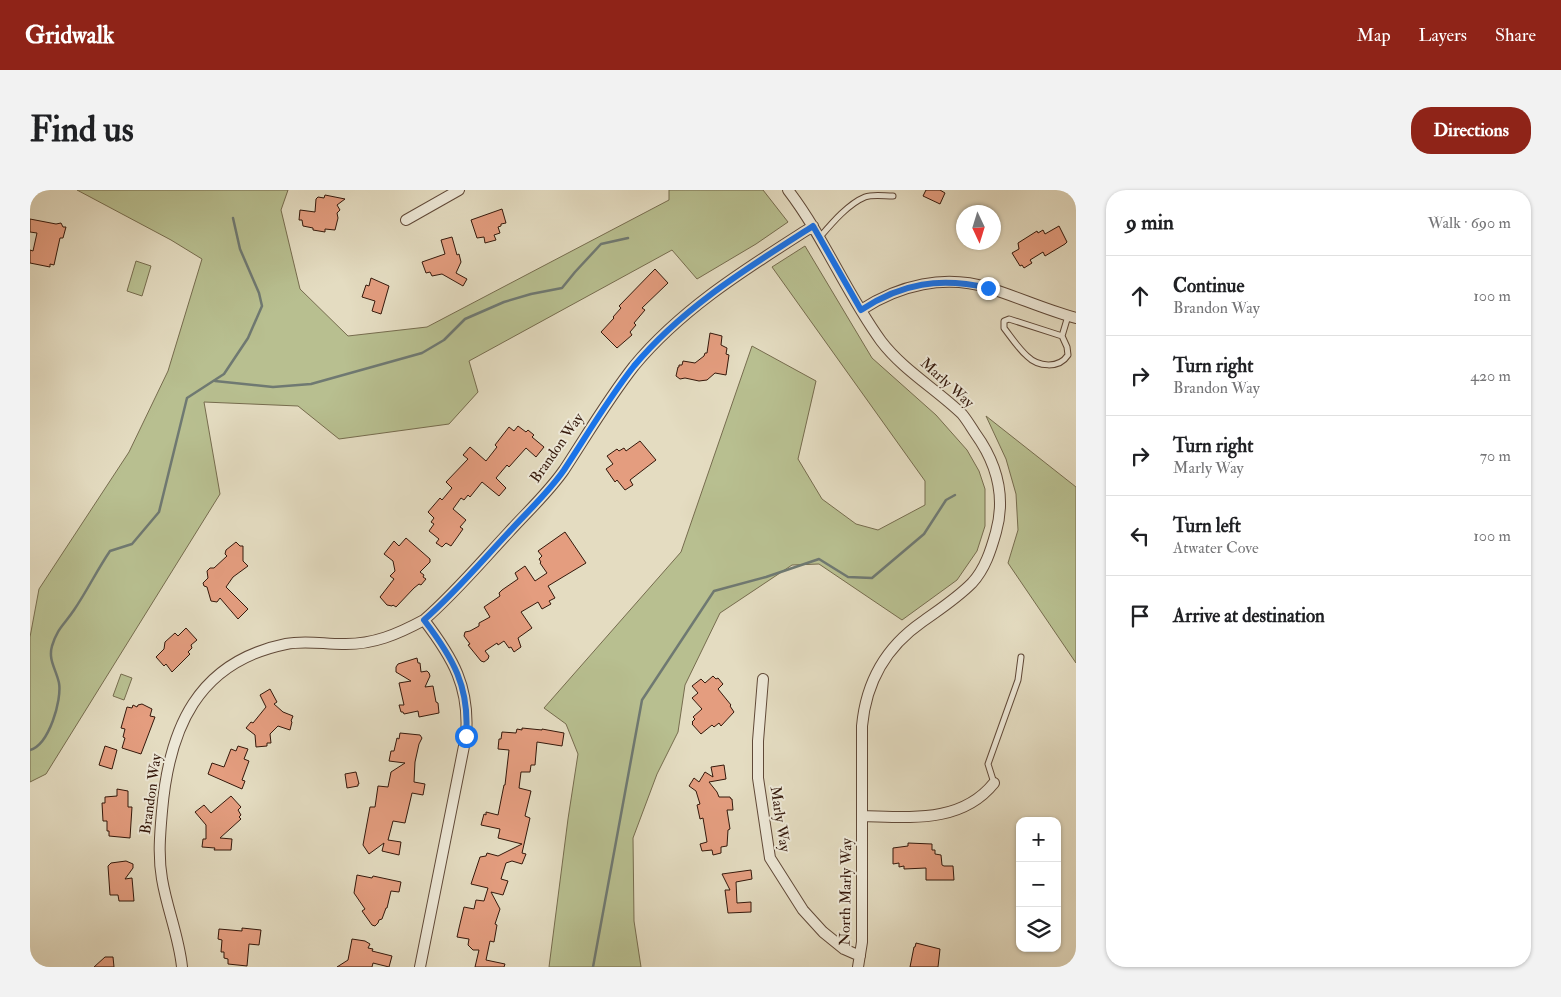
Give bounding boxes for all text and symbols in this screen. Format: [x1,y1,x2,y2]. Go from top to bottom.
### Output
text: Gridwalk [25,20,114,51]
text: Map [1357,24,1391,47]
text: Layers [1419,24,1467,47]
text: Share [1495,24,1536,47]
button: Directions [1411,107,1531,154]
text: Find us [30,108,134,152]
north arrow [956,205,1001,250]
text: 9 min [1126,209,1174,236]
text: Walk · 690 m [1428,213,1511,233]
text: Continue [1173,274,1244,298]
route end [977,277,1000,300]
icon: ahead [1126,282,1154,310]
text: 100 m [1473,286,1511,306]
text: Brandon Way [1173,298,1260,318]
street label: Marly Way [916,354,978,412]
text: Turn right [1173,354,1253,378]
icon: right [1126,362,1154,390]
text: 420 m [1470,366,1511,386]
text: Brandon Way [1173,378,1260,398]
street label: Brandon Way [526,409,588,487]
text: Turn right [1173,434,1253,458]
icon: right [1126,442,1154,470]
text: 70 m [1480,446,1511,466]
text: Marly Way [1173,458,1244,478]
text: Turn left [1173,514,1241,538]
icon: left [1126,522,1154,550]
text: 100 m [1473,526,1511,546]
text: Atwater Cove [1173,538,1259,558]
icon: arrive [1126,602,1154,630]
text: Arrive at destination [1173,604,1325,628]
route start [455,725,478,748]
street label: Brandon Way [136,752,166,836]
street label: Marly Way [765,785,795,854]
map controls [1016,817,1061,952]
button: + [1016,817,1061,862]
street label: North Marly Way [836,837,856,946]
button: − [1016,862,1061,907]
button: layers [1016,907,1061,952]

